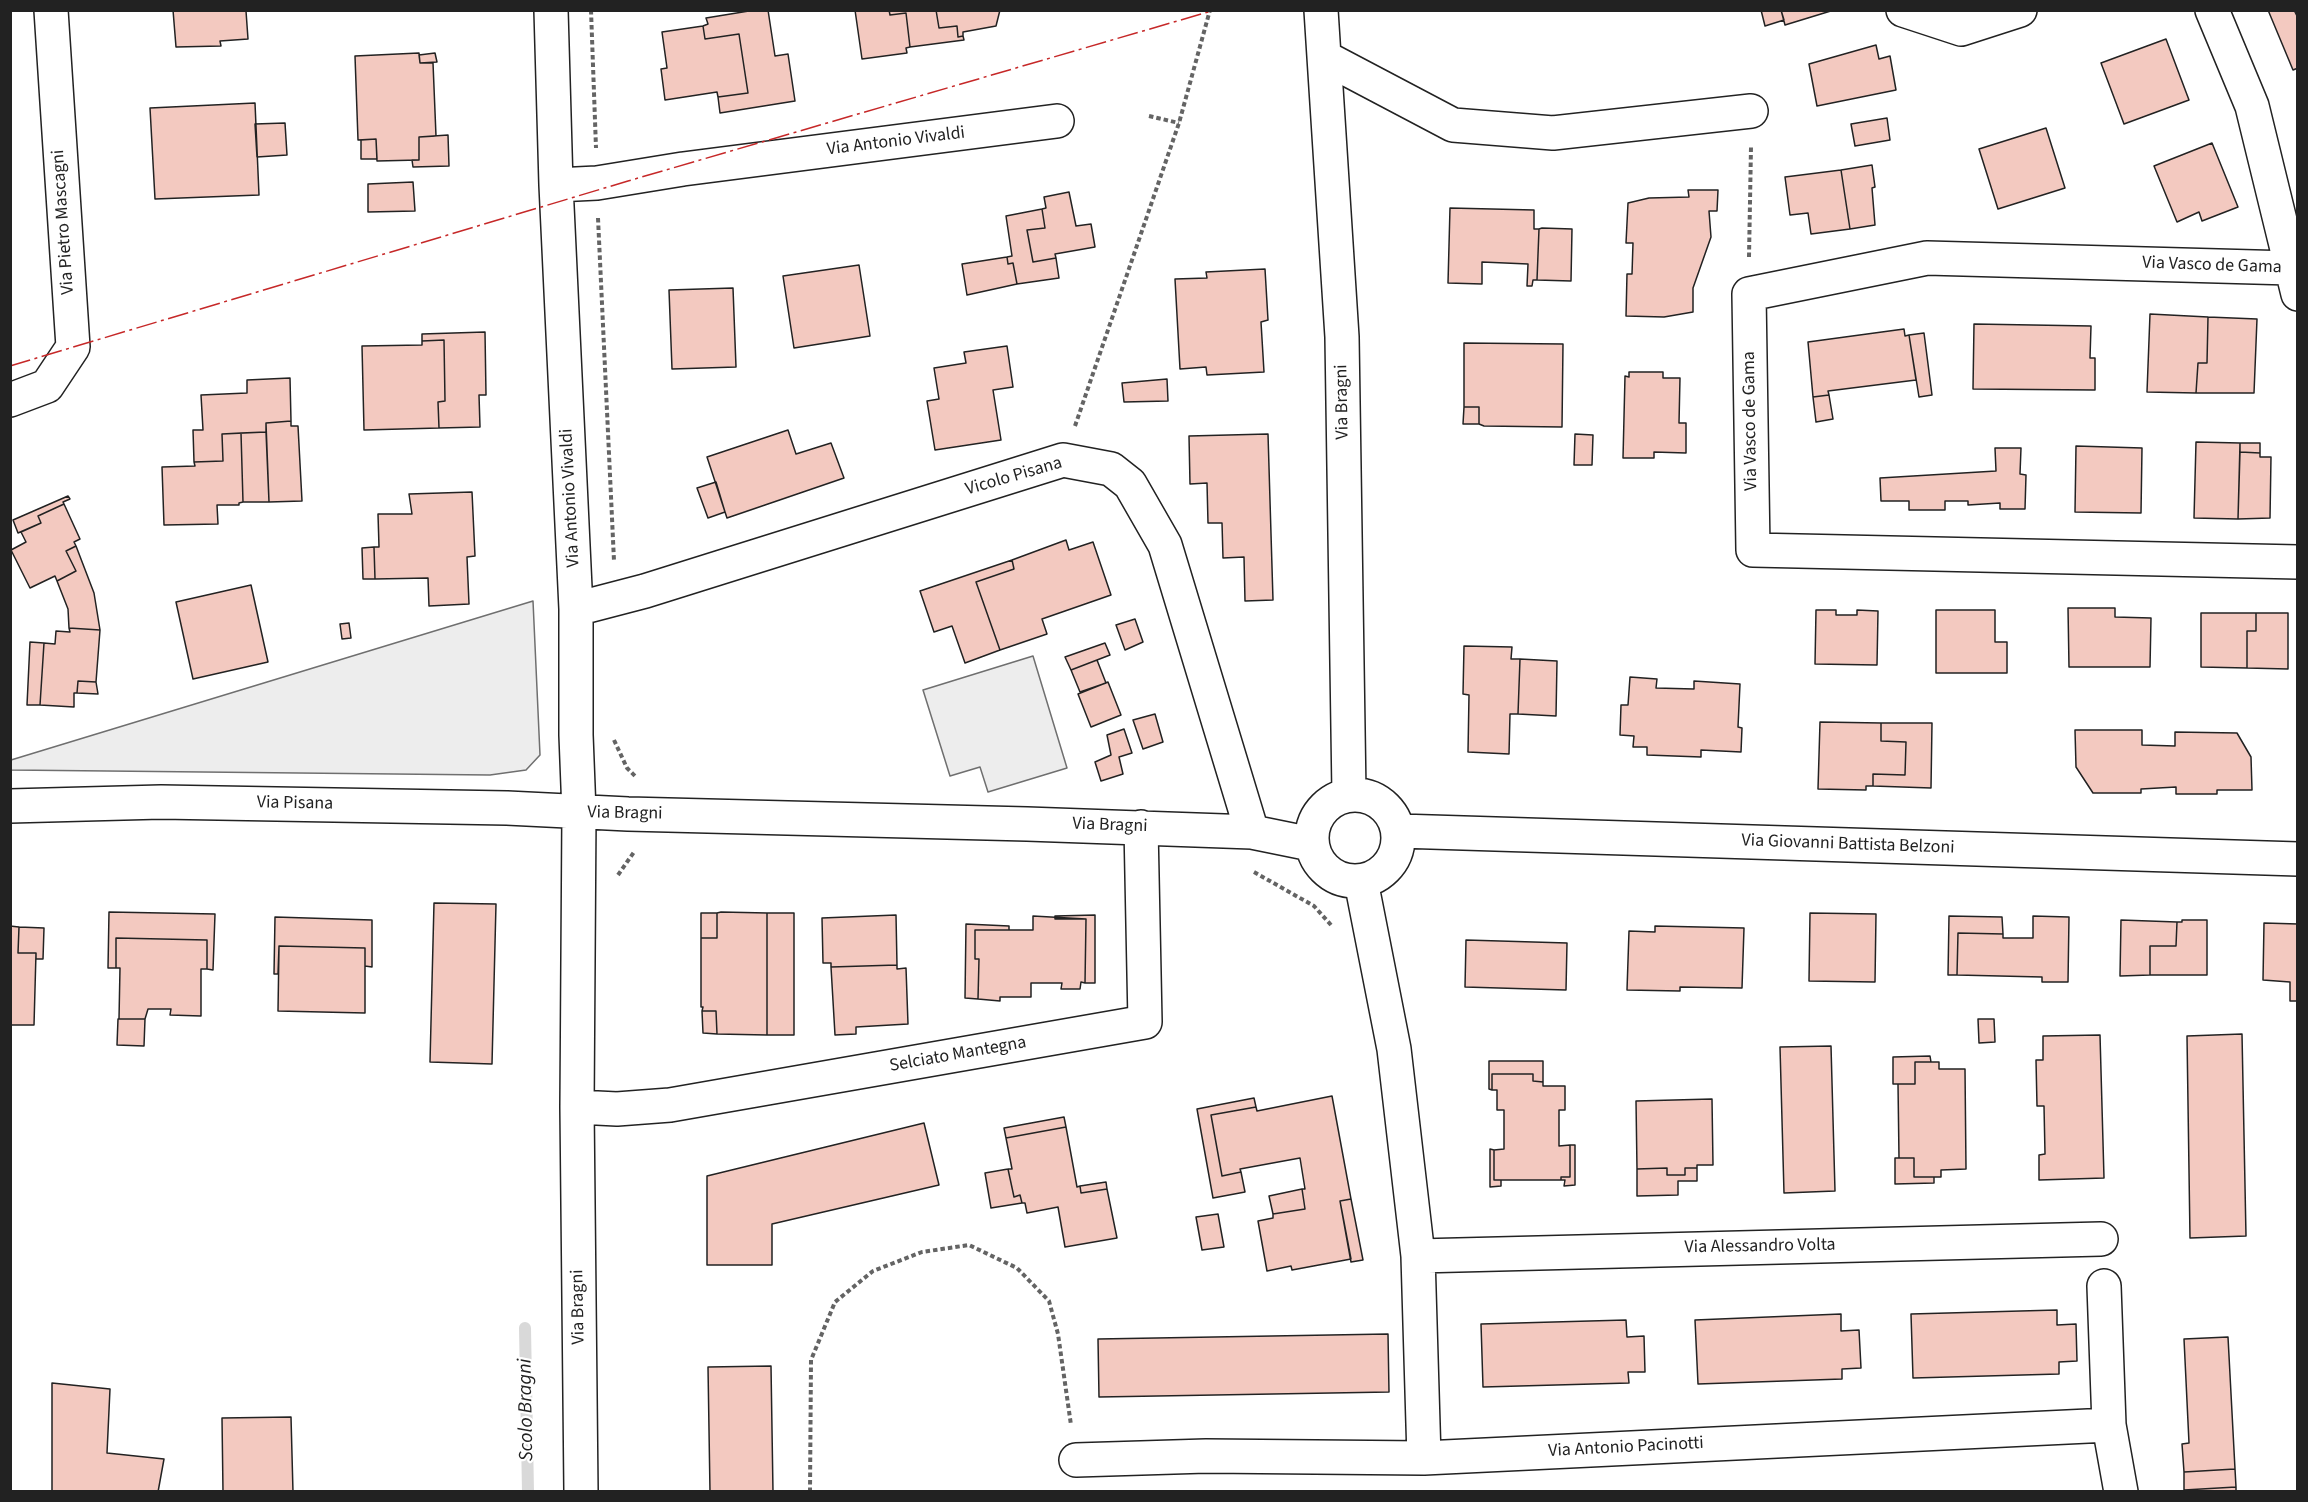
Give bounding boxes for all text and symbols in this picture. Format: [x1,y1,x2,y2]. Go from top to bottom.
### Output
street label: Via Antonio Vivaldi [826,123,966,161]
street label: Via Pietro Mascagni [48,149,80,295]
street label: Via Vasco de Gama [2142,253,2282,279]
street label: Via Vasco de Gama [1739,351,1763,491]
street label: Via Bragni [1332,364,1354,440]
street label: Via Antonio Vivaldi [557,428,585,568]
street label: Vicolo Pisana [963,453,1065,501]
street label: Via Pisana [257,793,333,815]
street label: Via Bragni [587,803,663,825]
street label: Via Bragni [1072,814,1148,838]
street label: Via Giovanni Battista Belzoni [1741,830,1955,860]
street label: Selciato Mantegna [888,1032,1028,1078]
street label: Via Alessandro Volta [1684,1235,1836,1259]
street label: Via Bragni [568,1269,590,1345]
water label: Scolo Bragni [514,1358,540,1462]
street label: Via Antonio Pacinotti [1548,1433,1704,1463]

